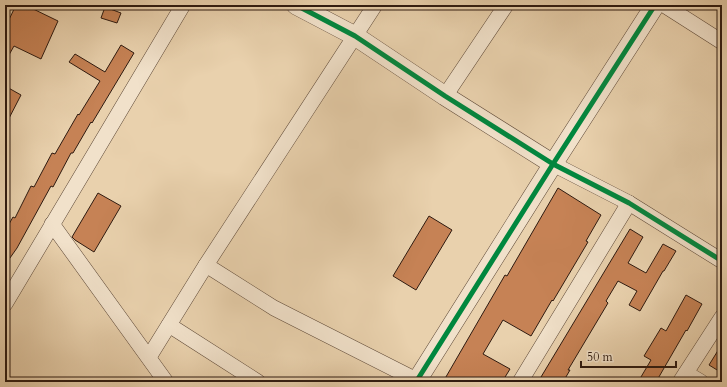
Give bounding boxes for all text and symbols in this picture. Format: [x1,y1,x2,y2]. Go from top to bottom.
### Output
scale bar [581,343,676,369]
text: 50 m [587,349,614,365]

